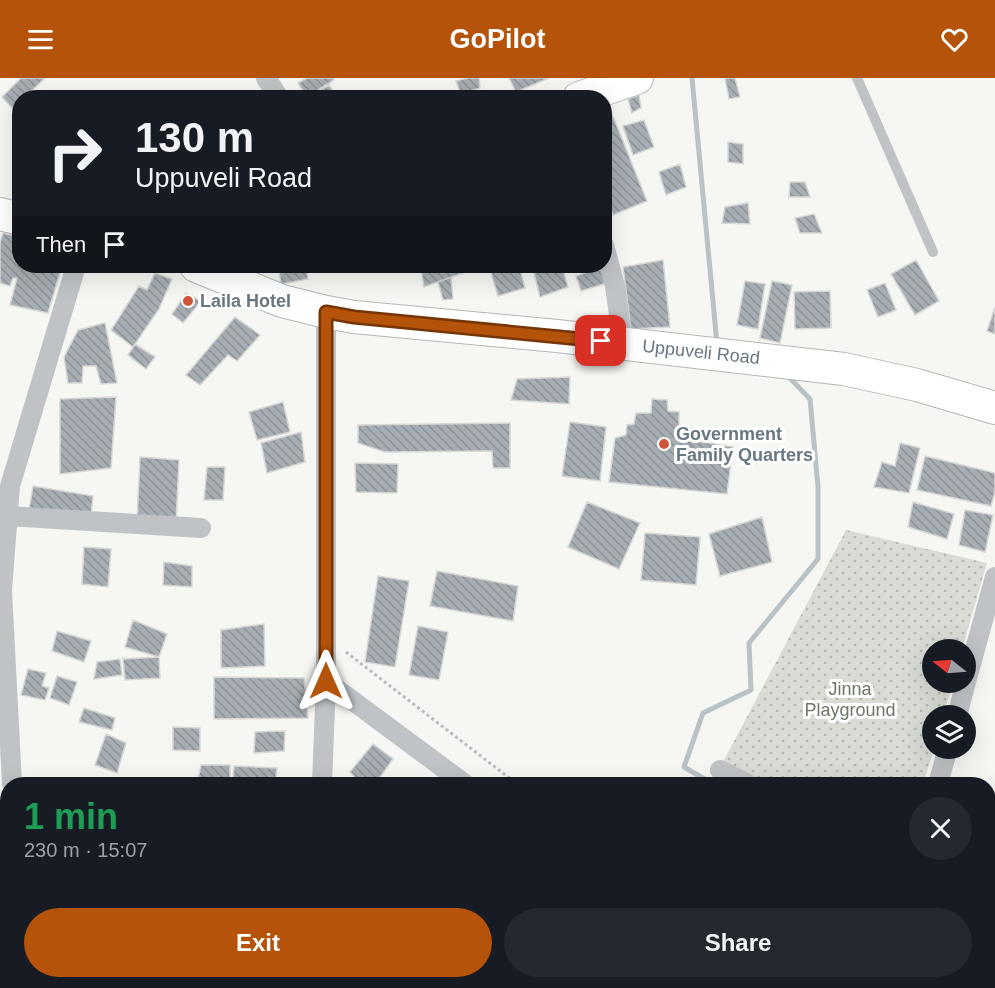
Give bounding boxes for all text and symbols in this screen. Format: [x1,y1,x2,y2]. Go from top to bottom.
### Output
icon: menu [24,23,57,56]
icon: heart [938,23,971,56]
text: GoPilot [450,24,546,54]
icon: right [36,114,114,192]
text: 130 m [135,114,254,161]
text: Uppuveli Road [135,163,312,193]
icon: arrive [98,228,131,261]
text: Then [36,232,86,257]
place label: Laila Hotel [200,291,291,311]
marker: Laila Hotel [181,294,195,308]
pin [575,315,626,366]
icon: arrive [584,324,617,357]
street label: Uppuveli Road [641,336,761,368]
place label: Government Family Quarters [676,424,813,465]
marker: Government Family Quarters [657,437,671,451]
north arrow [922,639,976,693]
map controls [922,639,976,759]
position arrow [294,649,358,713]
park label: Jinna Playground [804,679,896,720]
button: layers [922,705,976,759]
text: 1 min [24,796,118,837]
button: close [909,797,972,860]
text: 230 m · 15:07 [24,839,147,861]
button: Exit [24,908,492,977]
button: Share [504,908,972,977]

